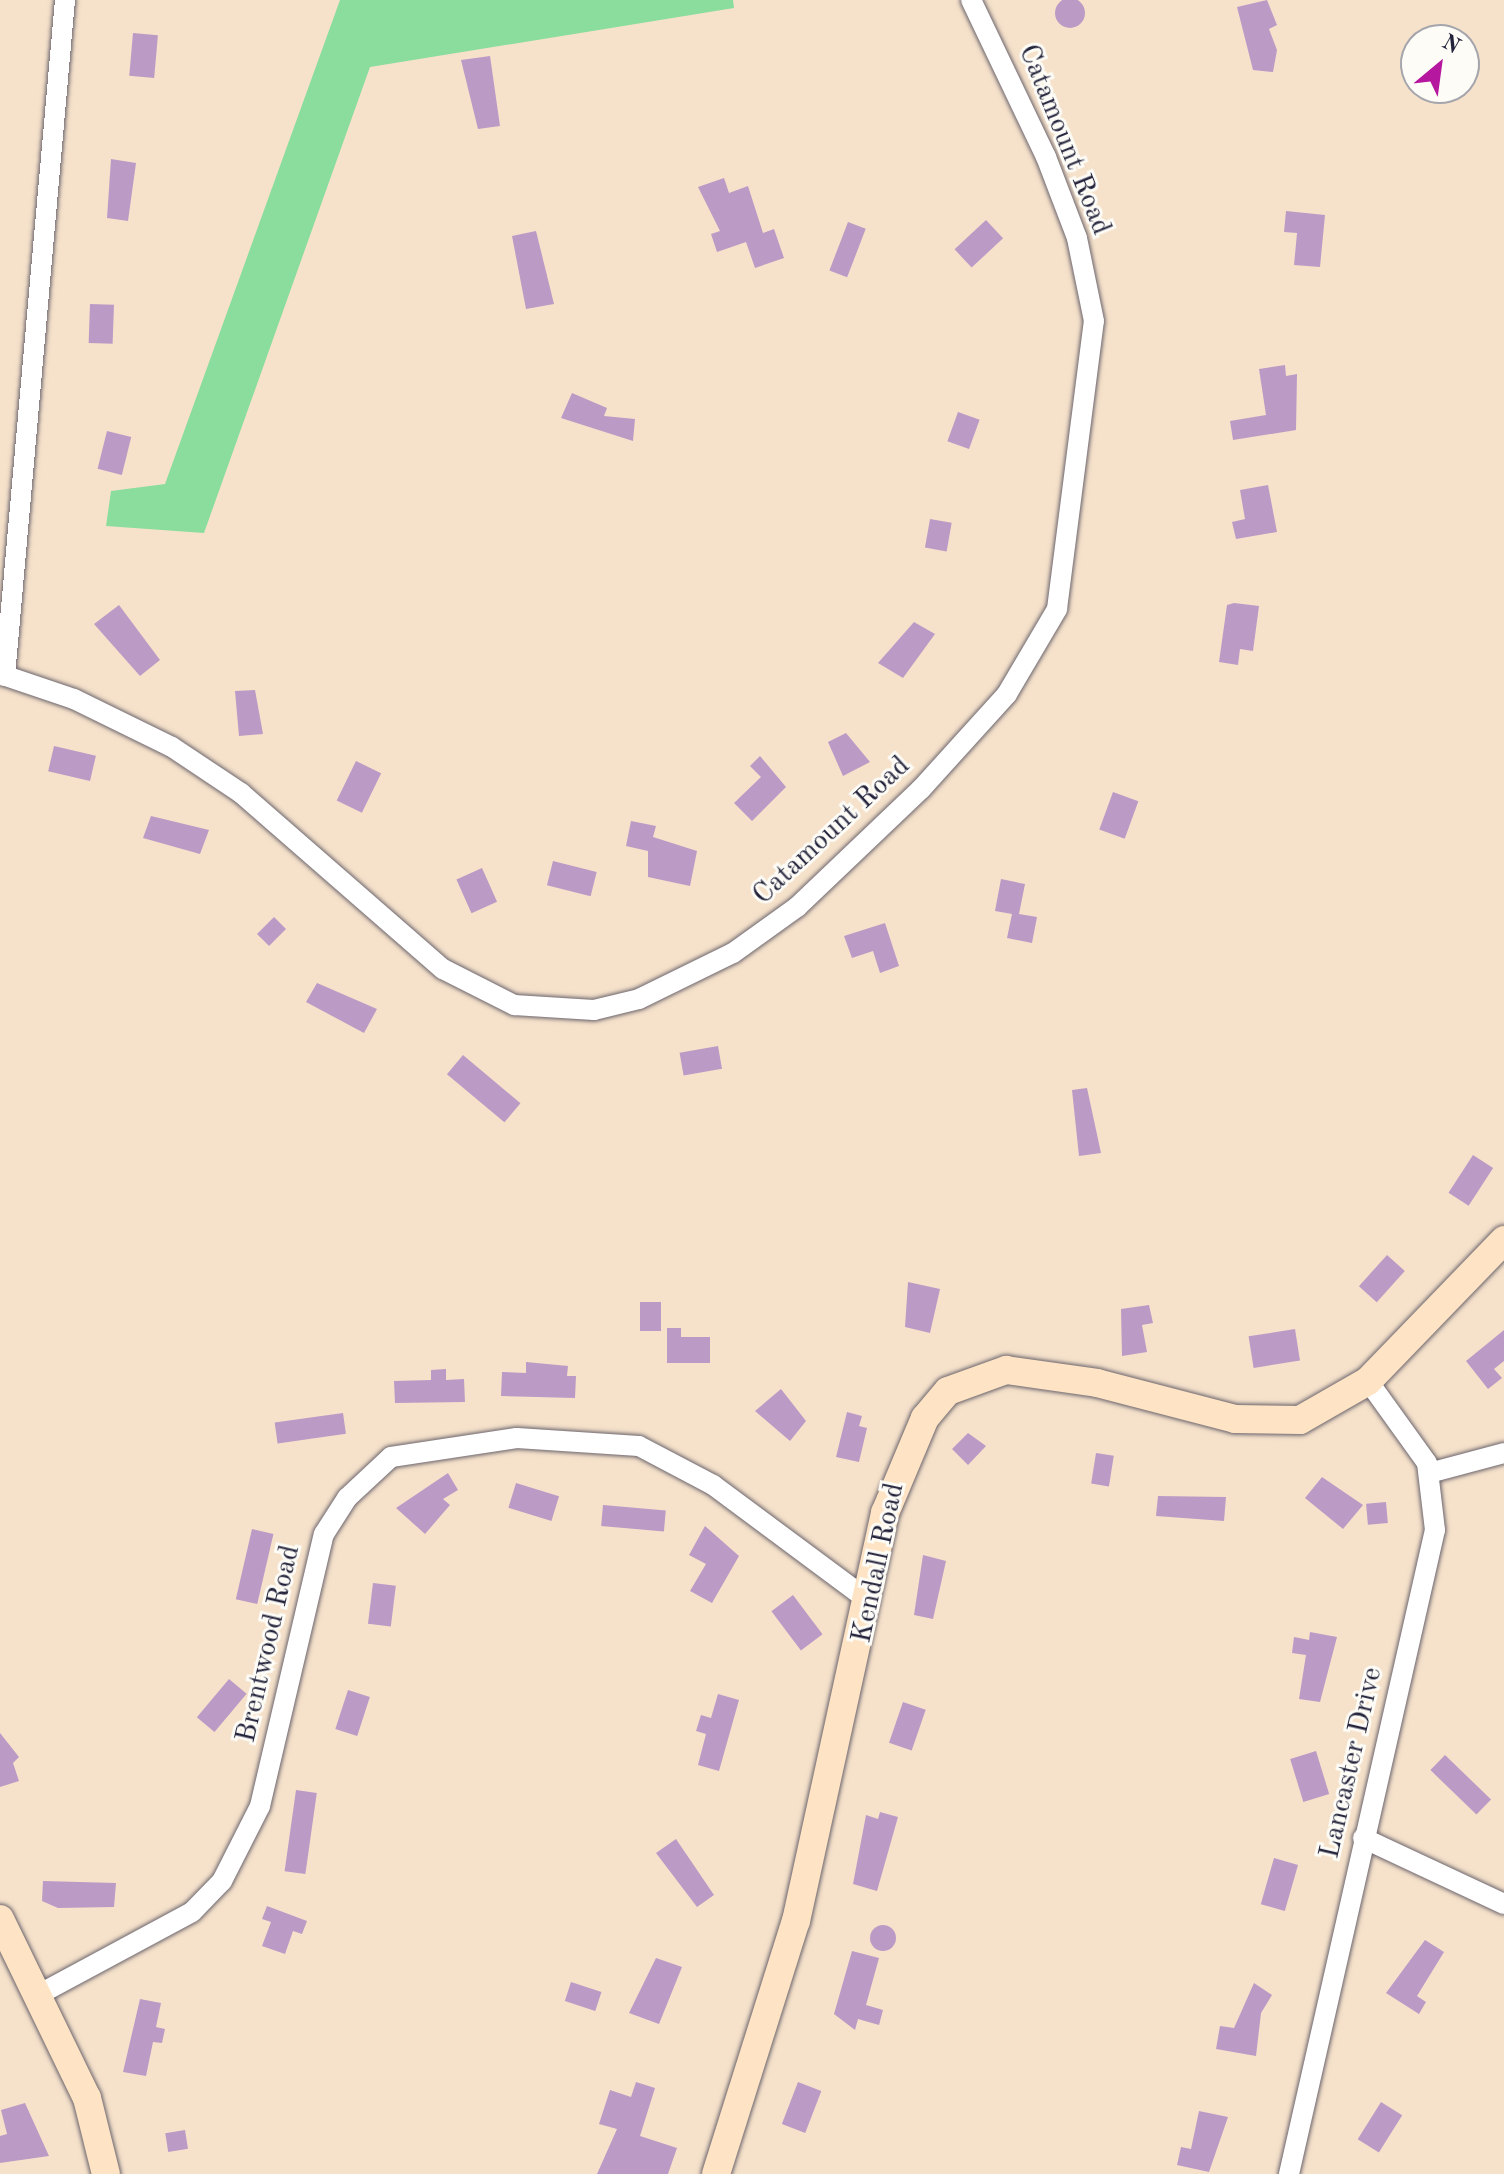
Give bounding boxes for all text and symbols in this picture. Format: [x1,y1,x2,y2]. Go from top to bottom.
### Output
north arrow [1400,24,1480,104]
text: N [1438,31,1463,58]
street label: Catamount Road [1011,40,1117,240]
street label: Catamount Road [747,750,917,912]
street label: Kendall Road [846,1480,912,1646]
street label: Brentwood Road [230,1542,308,1746]
street label: Lancaster Drive [1314,1664,1390,1862]

